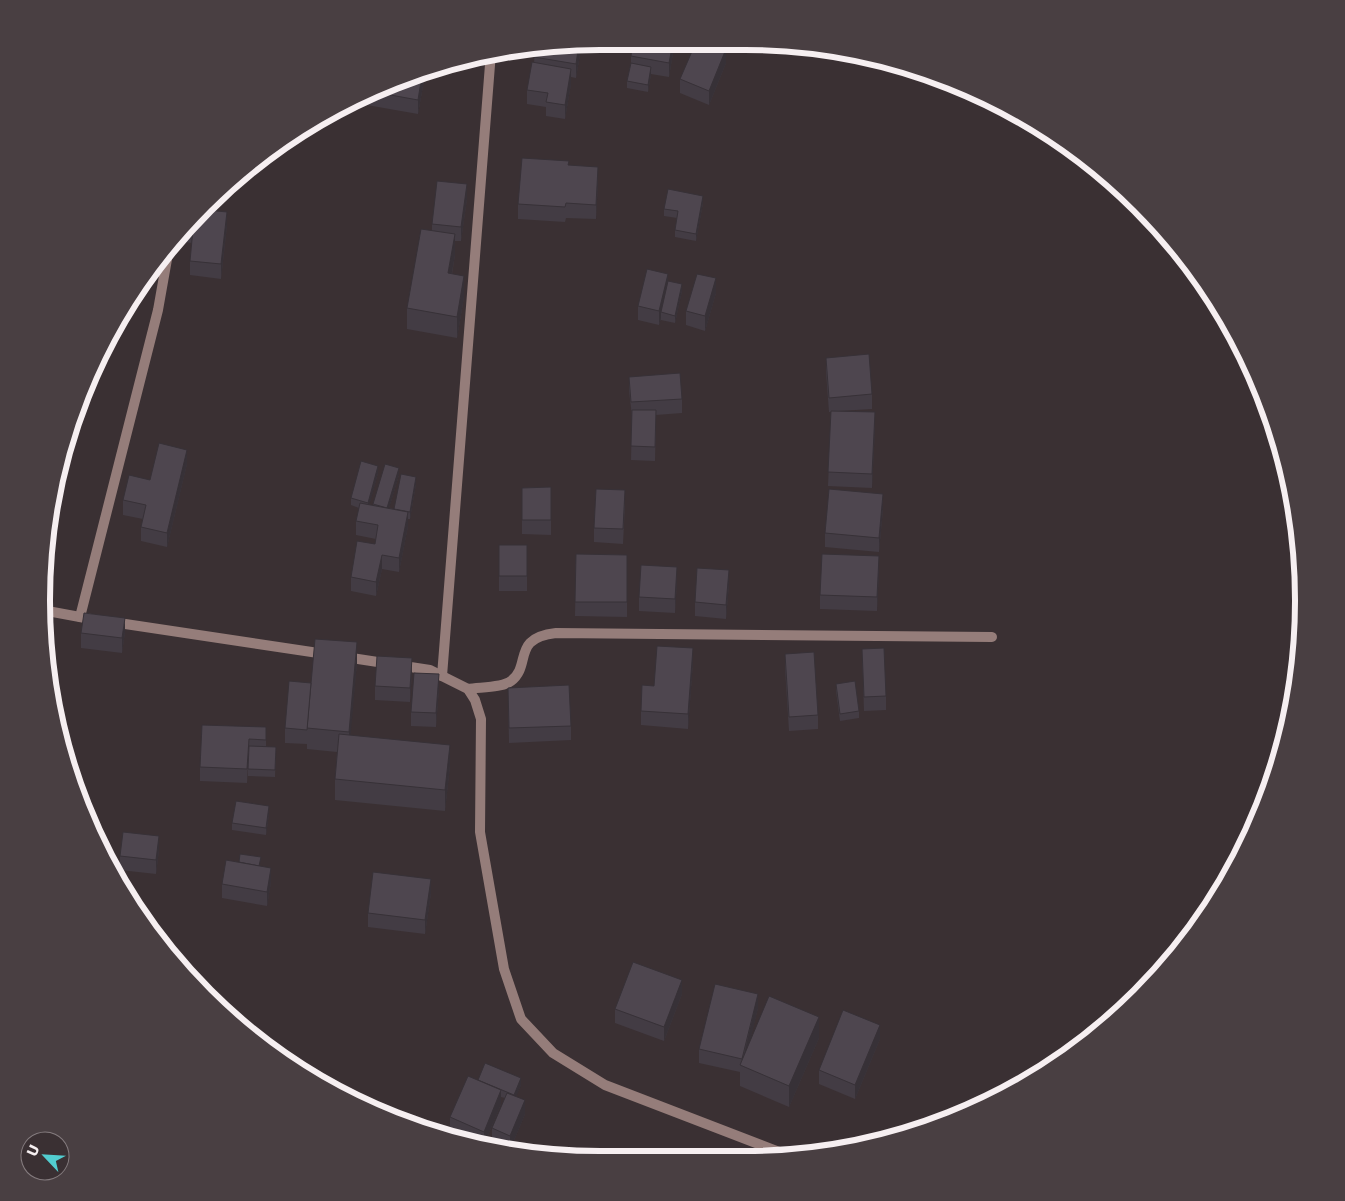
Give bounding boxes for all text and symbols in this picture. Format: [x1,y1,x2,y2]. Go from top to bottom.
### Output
north arrow [20,1131,70,1181]
text: U [24,1142,43,1159]

